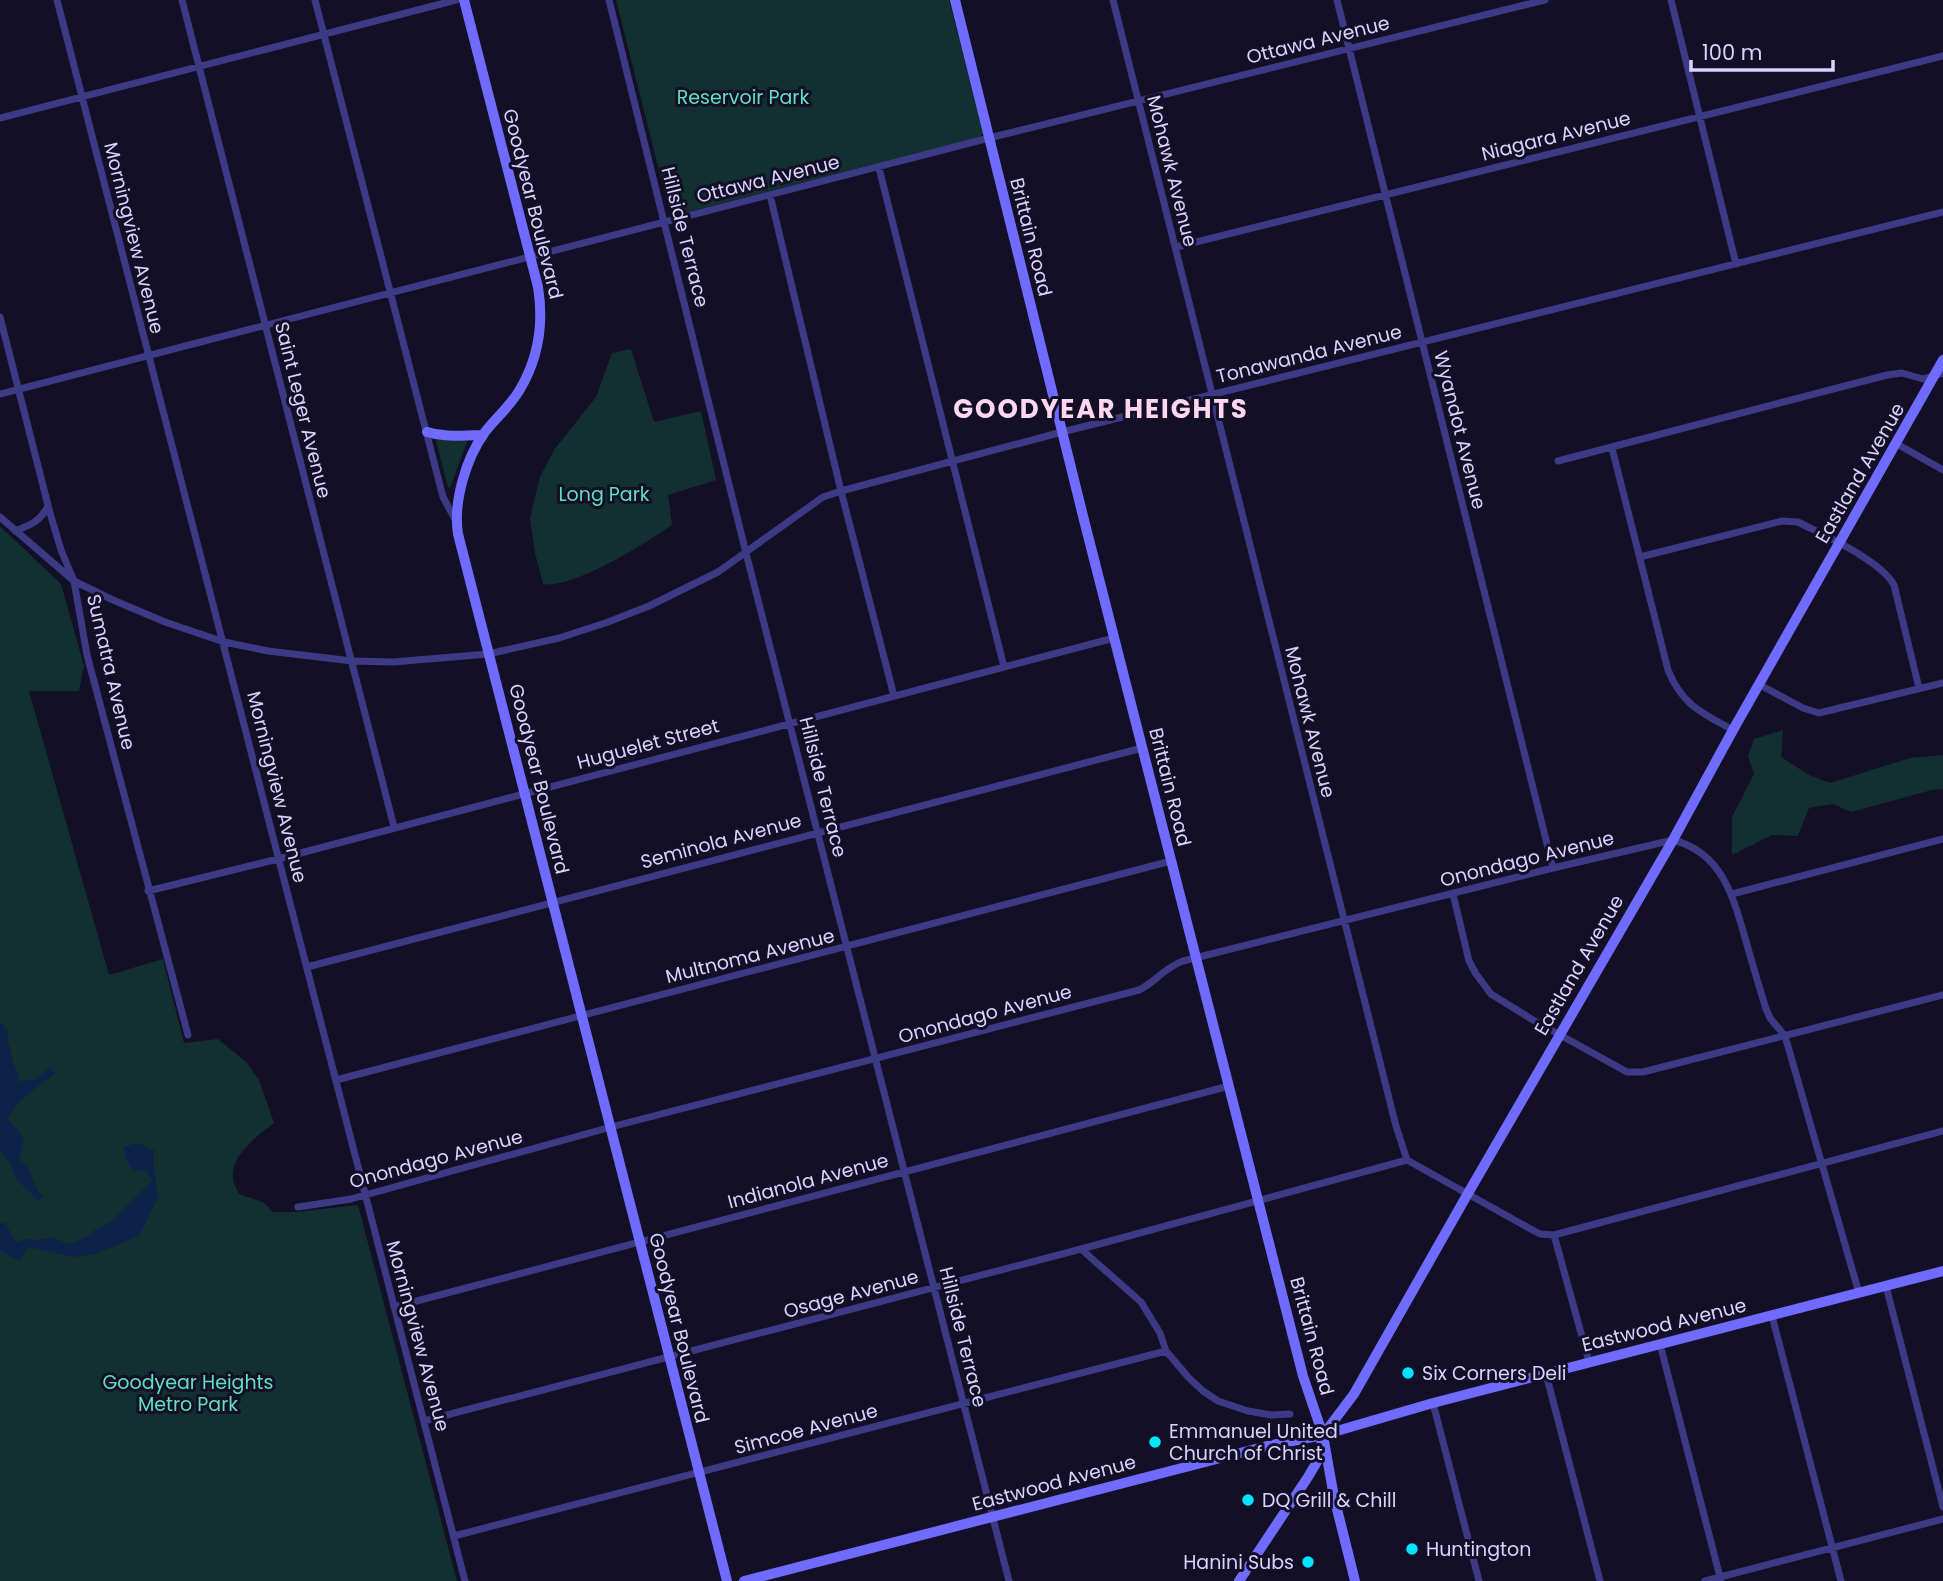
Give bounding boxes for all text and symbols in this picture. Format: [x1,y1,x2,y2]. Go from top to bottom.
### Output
street label: Ottawa Avenue [1244,9,1392,71]
scale bar [1691,28,1833,72]
text: 100 m [1702,38,1762,67]
park label: Reservoir Park [677,84,809,111]
street label: Mohawk Avenue [1140,92,1204,250]
street label: Niagara Avenue [1479,104,1633,168]
street label: Goodyear Boulevard [496,106,570,302]
street label: Morningview Avenue [97,139,171,337]
street label: Ottawa Avenue [694,148,842,210]
street label: Hillside Terrace [654,164,716,310]
street label: Brittain Road [1003,175,1059,299]
street label: Tonawanda Avenue [1213,318,1405,390]
street label: Saint Leger Avenue [268,319,338,501]
street label: Wyandot Avenue [1427,348,1493,512]
district label: GOODYEAR HEIGHTS [953,391,1249,427]
street label: Eastland Avenue [1809,398,1911,548]
park label: Long Park [558,481,650,508]
street label: Sumatra Avenue [80,592,142,752]
street label: Mohawk Avenue [1278,643,1342,801]
street label: Goodyear Boulevard [502,681,576,877]
street label: Morningview Avenue [240,688,314,886]
street label: Huguelet Street [574,712,722,776]
street label: Hillside Terrace [792,714,854,860]
street label: Brittain Road [1142,725,1198,849]
street label: Seminola Avenue [638,807,804,875]
street label: Onondago Avenue [1437,824,1617,894]
street label: Eastland Avenue [1528,890,1630,1040]
street label: Multnoma Avenue [663,922,837,990]
street label: Onondago Avenue [895,978,1075,1050]
street label: Onondago Avenue [346,1123,526,1195]
street label: Indianola Avenue [725,1147,891,1215]
street label: Goodyear Boulevard [642,1230,716,1426]
street label: Morningview Avenue [380,1238,456,1434]
street label: Osage Avenue [780,1263,922,1325]
street label: Hillside Terrace [932,1264,994,1410]
street label: Brittain Road [1283,1274,1341,1398]
street label: Eastwood Avenue [1579,1292,1749,1358]
place label: Six Corners Deli [1422,1360,1567,1387]
marker: Six Corners Deli [1400,1365,1416,1381]
park label: Goodyear Heights Metro Park [103,1369,273,1418]
street label: Simcoe Avenue [731,1397,881,1461]
place label: Emmanuel United Church of Christ [1169,1418,1338,1467]
marker: Emmanuel United Church of Christ [1147,1434,1163,1450]
street label: Eastwood Avenue [969,1448,1139,1518]
place label: DQ Grill & Chill [1262,1487,1396,1514]
marker: DQ Grill & Chill [1240,1492,1256,1508]
place label: Huntington [1426,1536,1531,1563]
marker: Huntington [1404,1541,1420,1557]
place label: Hanini Subs [1183,1549,1294,1576]
marker: Hanini Subs [1300,1554,1316,1570]

